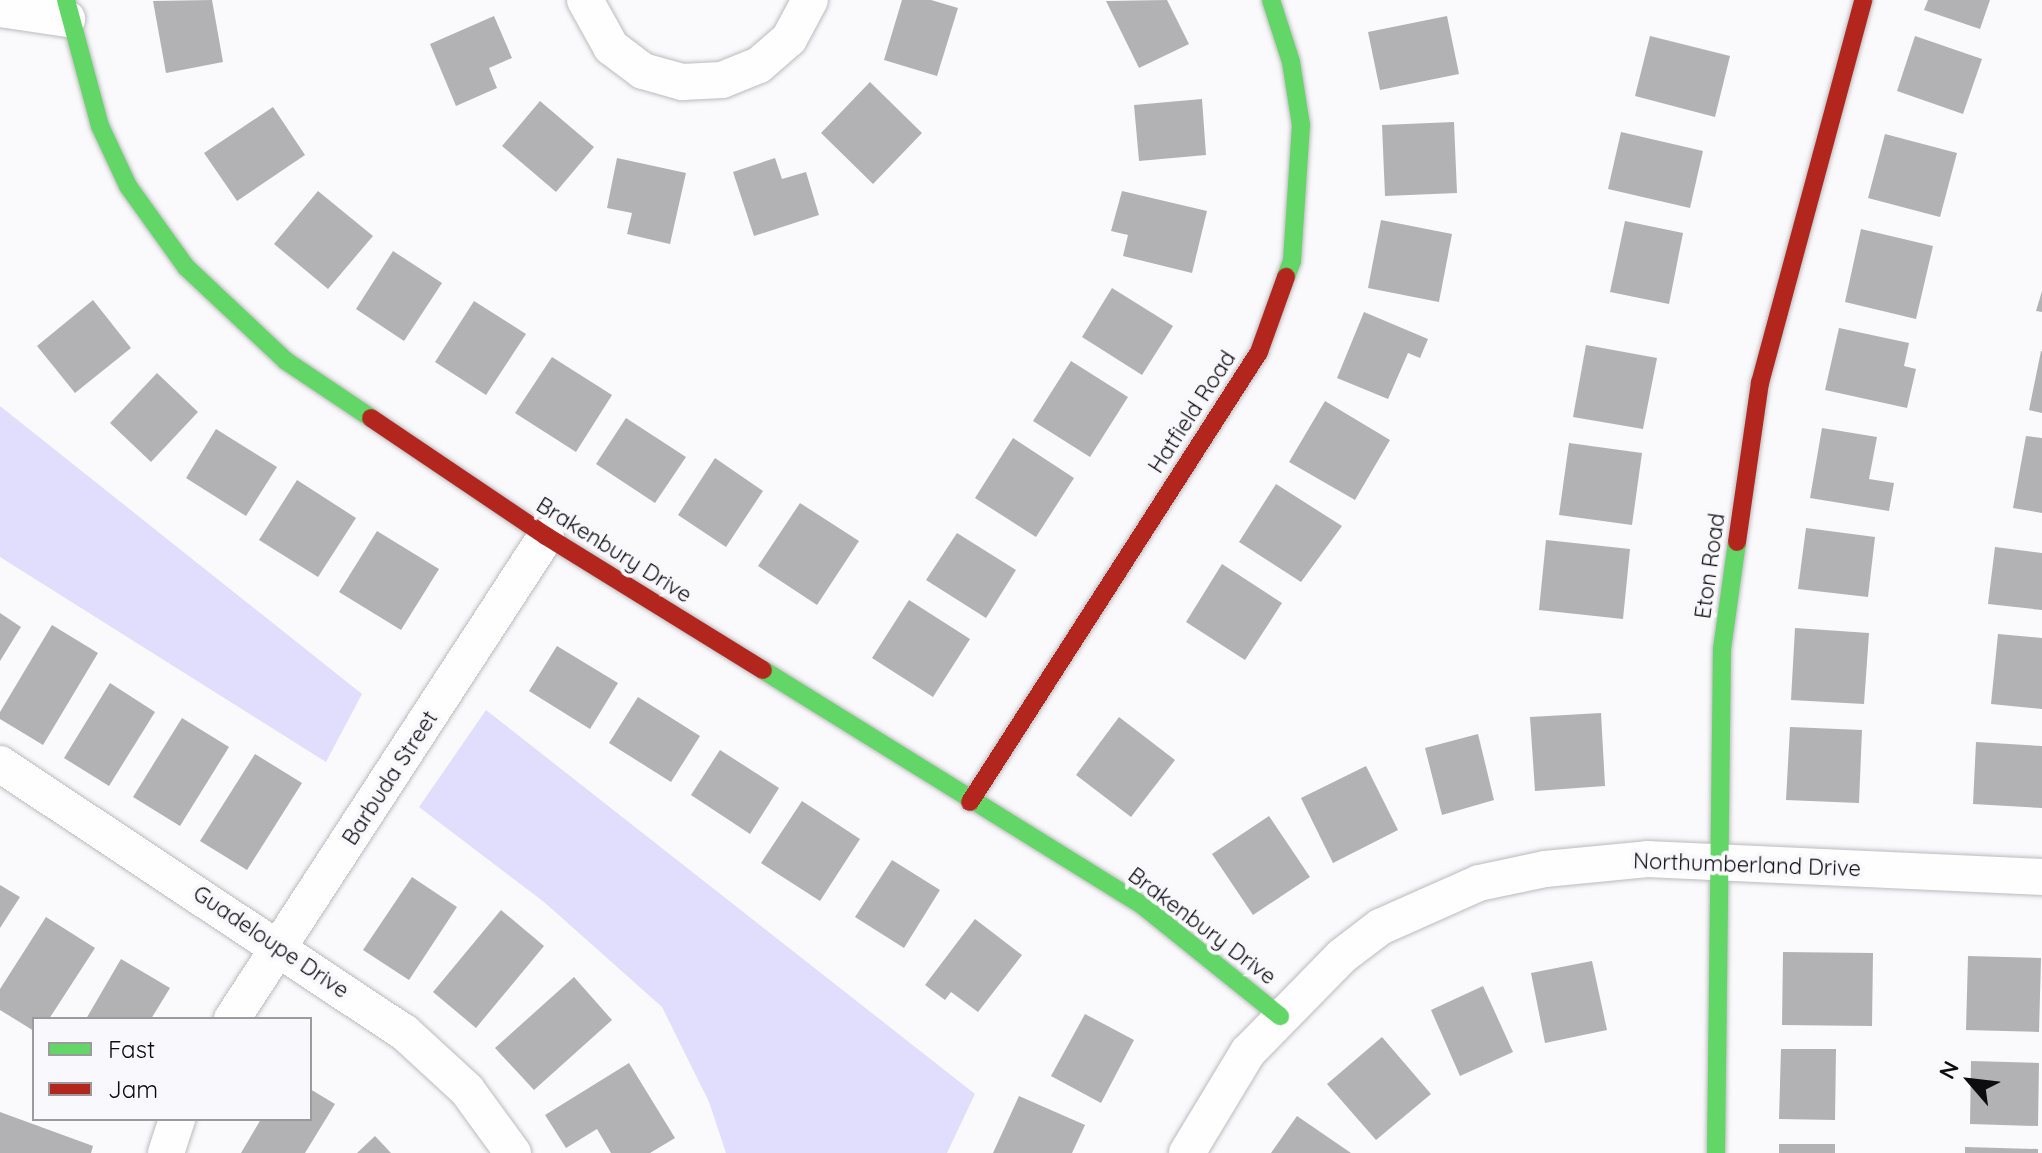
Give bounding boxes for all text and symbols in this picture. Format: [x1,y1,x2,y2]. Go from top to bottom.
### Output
street label: Hatfield Road [1143,346,1241,478]
street label: Brakenbury Drive [532,492,696,608]
street label: Eton Road [1690,511,1730,621]
street label: Barbuda Street [337,706,443,850]
street label: Northumberland Drive [1633,848,1861,882]
street label: Brakenbury Drive [1123,862,1281,990]
street label: Guadeloupe Drive [188,880,354,1004]
legend [32,1017,312,1121]
text: Fast [108,1034,155,1064]
north arrow [1930,1041,2010,1121]
text: N [1933,1056,1965,1083]
text: Jam [108,1074,158,1104]

